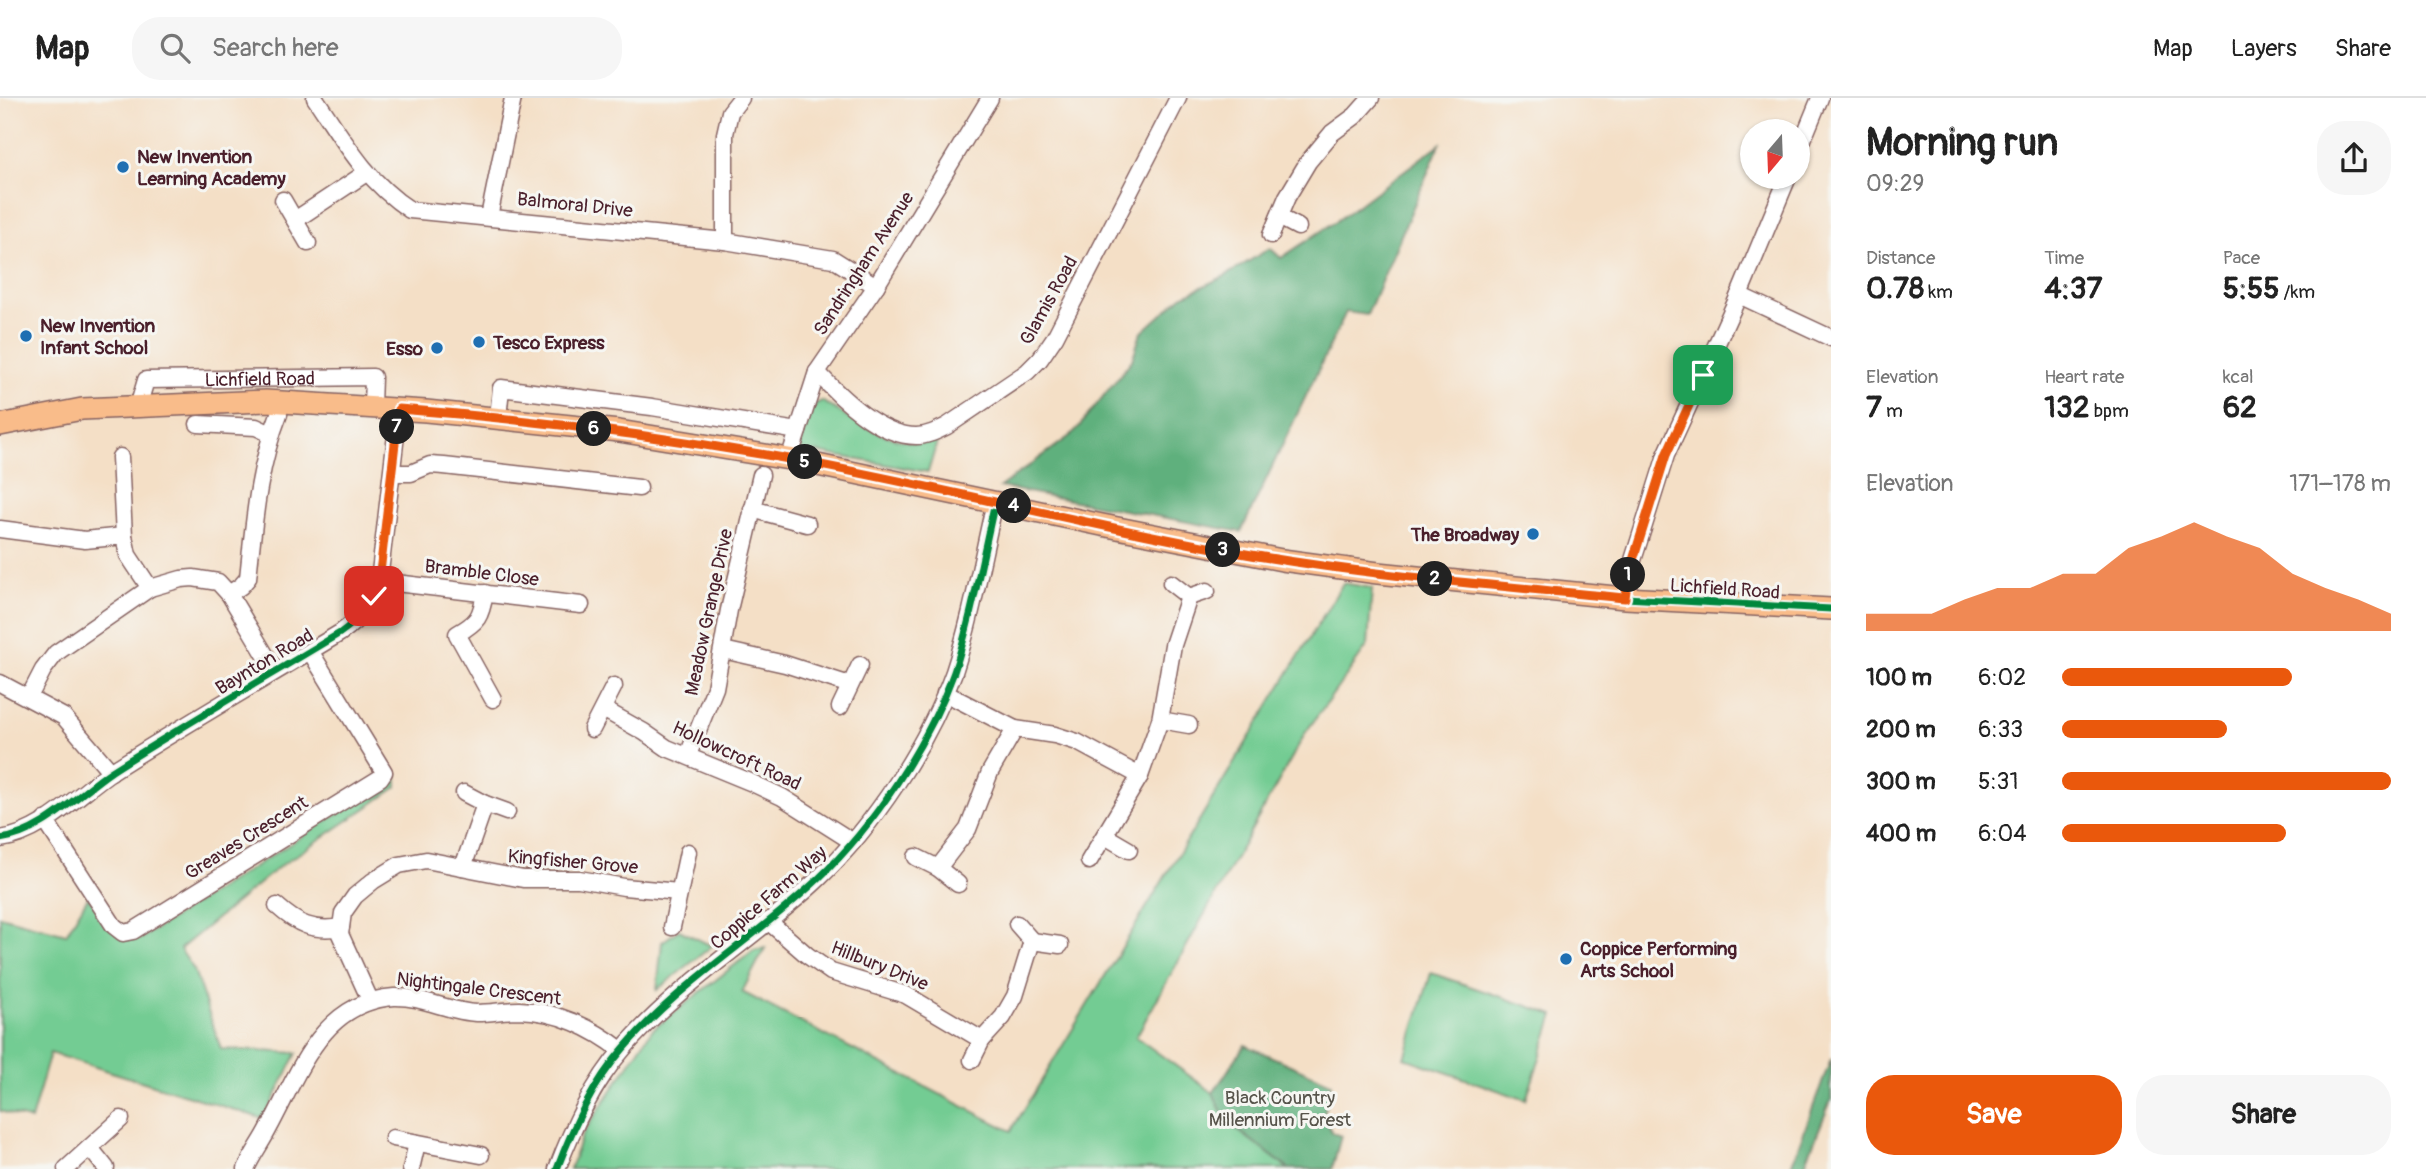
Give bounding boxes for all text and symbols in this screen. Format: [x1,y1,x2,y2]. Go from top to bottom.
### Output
search box [132,17,622,80]
text: Map [35,28,90,69]
icon: search [156,29,194,67]
text: Search here [212,32,339,64]
text: Map [2153,34,2193,63]
text: Layers [2231,34,2297,63]
text: Share [2335,34,2391,63]
north arrow [1740,119,1810,189]
map controls [1740,119,1810,189]
text: Morning run [1866,119,2058,167]
button: share [2317,121,2391,195]
place label: New Invention Learning Academy [137,145,286,191]
marker: New Invention Learning Academy [115,159,131,175]
text: 09:29 [1866,169,1924,198]
street label: Sandringham Avenue [808,186,920,340]
street label: Balmoral Drive [516,187,634,223]
text: Distance [1866,246,1935,270]
text: Time [2044,246,2084,270]
text: Pace [2223,246,2260,270]
street label: Glamis Road [1015,252,1083,349]
text: 0.78 [1866,270,1924,307]
text: 4:37 [2044,270,2102,307]
text: 5:55 [2223,270,2279,307]
text: km [1924,280,1953,304]
text: /km [2279,280,2315,304]
place label: New Invention Infant School [40,314,155,360]
marker: New Invention Infant School [18,328,34,344]
place label: Tesco Express [492,331,605,355]
marker: Tesco Express [471,334,487,350]
place label: Esso [386,337,424,361]
marker: Esso [429,340,445,356]
pin [1673,345,1733,405]
icon: arrive [1684,356,1722,394]
text: Elevation [1866,365,1938,389]
text: Heart rate [2044,365,2124,389]
text: kcal [2223,365,2254,389]
street label: Lichfield Road [204,367,315,392]
text: 7 [1866,389,1882,426]
text: 132 [2044,389,2090,426]
text: 62 [2223,389,2257,426]
text: m [1882,399,1903,423]
text: bpm [2090,399,2129,423]
pin: 7 [380,410,414,444]
pin: 6 [576,412,612,446]
text: 7 [391,414,402,438]
text: 6 [588,416,599,440]
pin: 5 [788,444,822,480]
text: 5 [799,449,810,473]
text: Elevation [1866,469,1954,498]
text: 171–178 m [2289,469,2391,498]
pin: 4 [996,488,1032,524]
text: 4 [1008,493,1019,517]
place label: The Broadway [1410,523,1520,547]
street label: Meadow Grange Drive [680,526,738,698]
marker: The Broadway [1525,526,1541,542]
pin: 3 [1206,532,1240,568]
text: 3 [1217,537,1228,561]
street label: Bramble Close [423,554,541,592]
pin: 1 [1610,558,1646,592]
pin: 2 [1418,561,1452,596]
text: 1 [1624,562,1631,586]
pin [344,566,404,626]
text: 2 [1429,566,1440,590]
street label: Lichfield Road [1669,573,1781,605]
icon: check [355,577,393,615]
street label: Baynton Road [211,623,318,701]
text: 100 m [1866,663,1932,692]
text: 6:02 [1978,663,2026,692]
text: 200 m [1866,715,1936,744]
text: 6:33 [1978,715,2023,744]
street label: Hollowcroft Road [668,716,805,796]
text: 300 m [1866,767,1936,796]
text: 5:31 [1978,767,2018,796]
street label: Greaves Crescent [181,790,313,885]
text: 400 m [1866,819,1936,848]
text: 6:04 [1978,819,2027,848]
street label: Coppice Farm Way [705,841,832,955]
street label: Kingfisher Grove [507,844,640,880]
street label: Hillbury Drive [827,936,932,997]
place label: Coppice Performing Arts School [1580,937,1738,983]
marker: Coppice Performing Arts School [1558,951,1574,967]
street label: Nightingale Crescent [395,967,563,1011]
button: Save [1866,1075,2122,1155]
button: Share [2136,1075,2391,1155]
park label: Black Country Millennium Forest [1209,1086,1352,1132]

